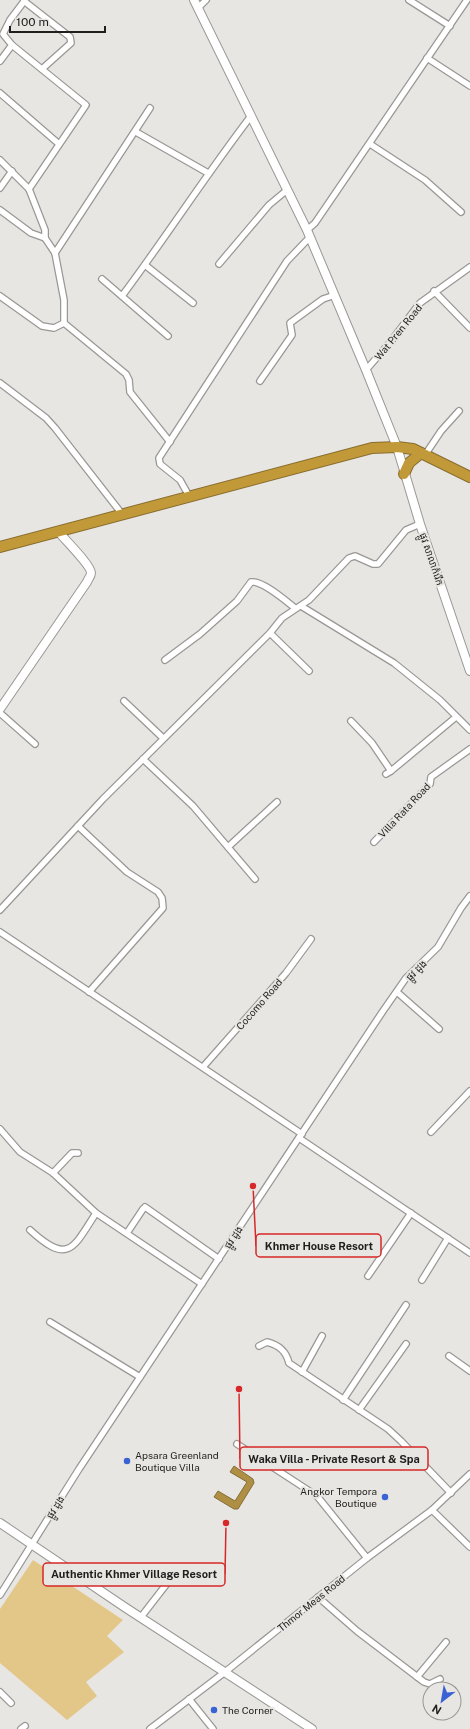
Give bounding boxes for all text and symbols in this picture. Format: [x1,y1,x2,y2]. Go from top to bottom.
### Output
scale bar [10,8,105,34]
text: 100 m [16,15,49,29]
street label: Wat Pren Road [372,302,424,362]
street label: ផ្លូវ សាលាកំរើក [414,531,447,588]
street label: Villa Rata Road [376,780,432,840]
street label: ផ្លូវ ដូង [403,957,432,986]
street label: Cocomo Road [233,976,285,1032]
street label: ផ្លូវ ដូង [221,1223,248,1253]
callout: Khmer House Resort [256,1234,381,1257]
text: Khmer House Resort [265,1240,374,1252]
callout: Waka Villa - Private Resort & Spa [240,1447,428,1470]
place label: Apsara Greenland Boutique Villa [135,1449,219,1473]
text: Waka Villa - Private Resort & Spa [248,1453,420,1465]
marker: Apsara Greenland Boutique Villa [122,1456,132,1466]
place label: Angkor Tempora Boutique [300,1485,377,1509]
marker: Angkor Tempora Boutique [380,1492,390,1502]
street label: ផ្លូវ ដូង [43,1493,70,1523]
callout: Authentic Khmer Village Resort [43,1563,225,1586]
text: Authentic Khmer Village Resort [51,1568,217,1580]
street label: Thmor Meas Road [275,1572,347,1634]
north arrow [422,1681,462,1721]
text: N [430,1702,444,1717]
place label: The Corner [222,1704,274,1716]
marker: The Corner [209,1705,219,1715]

